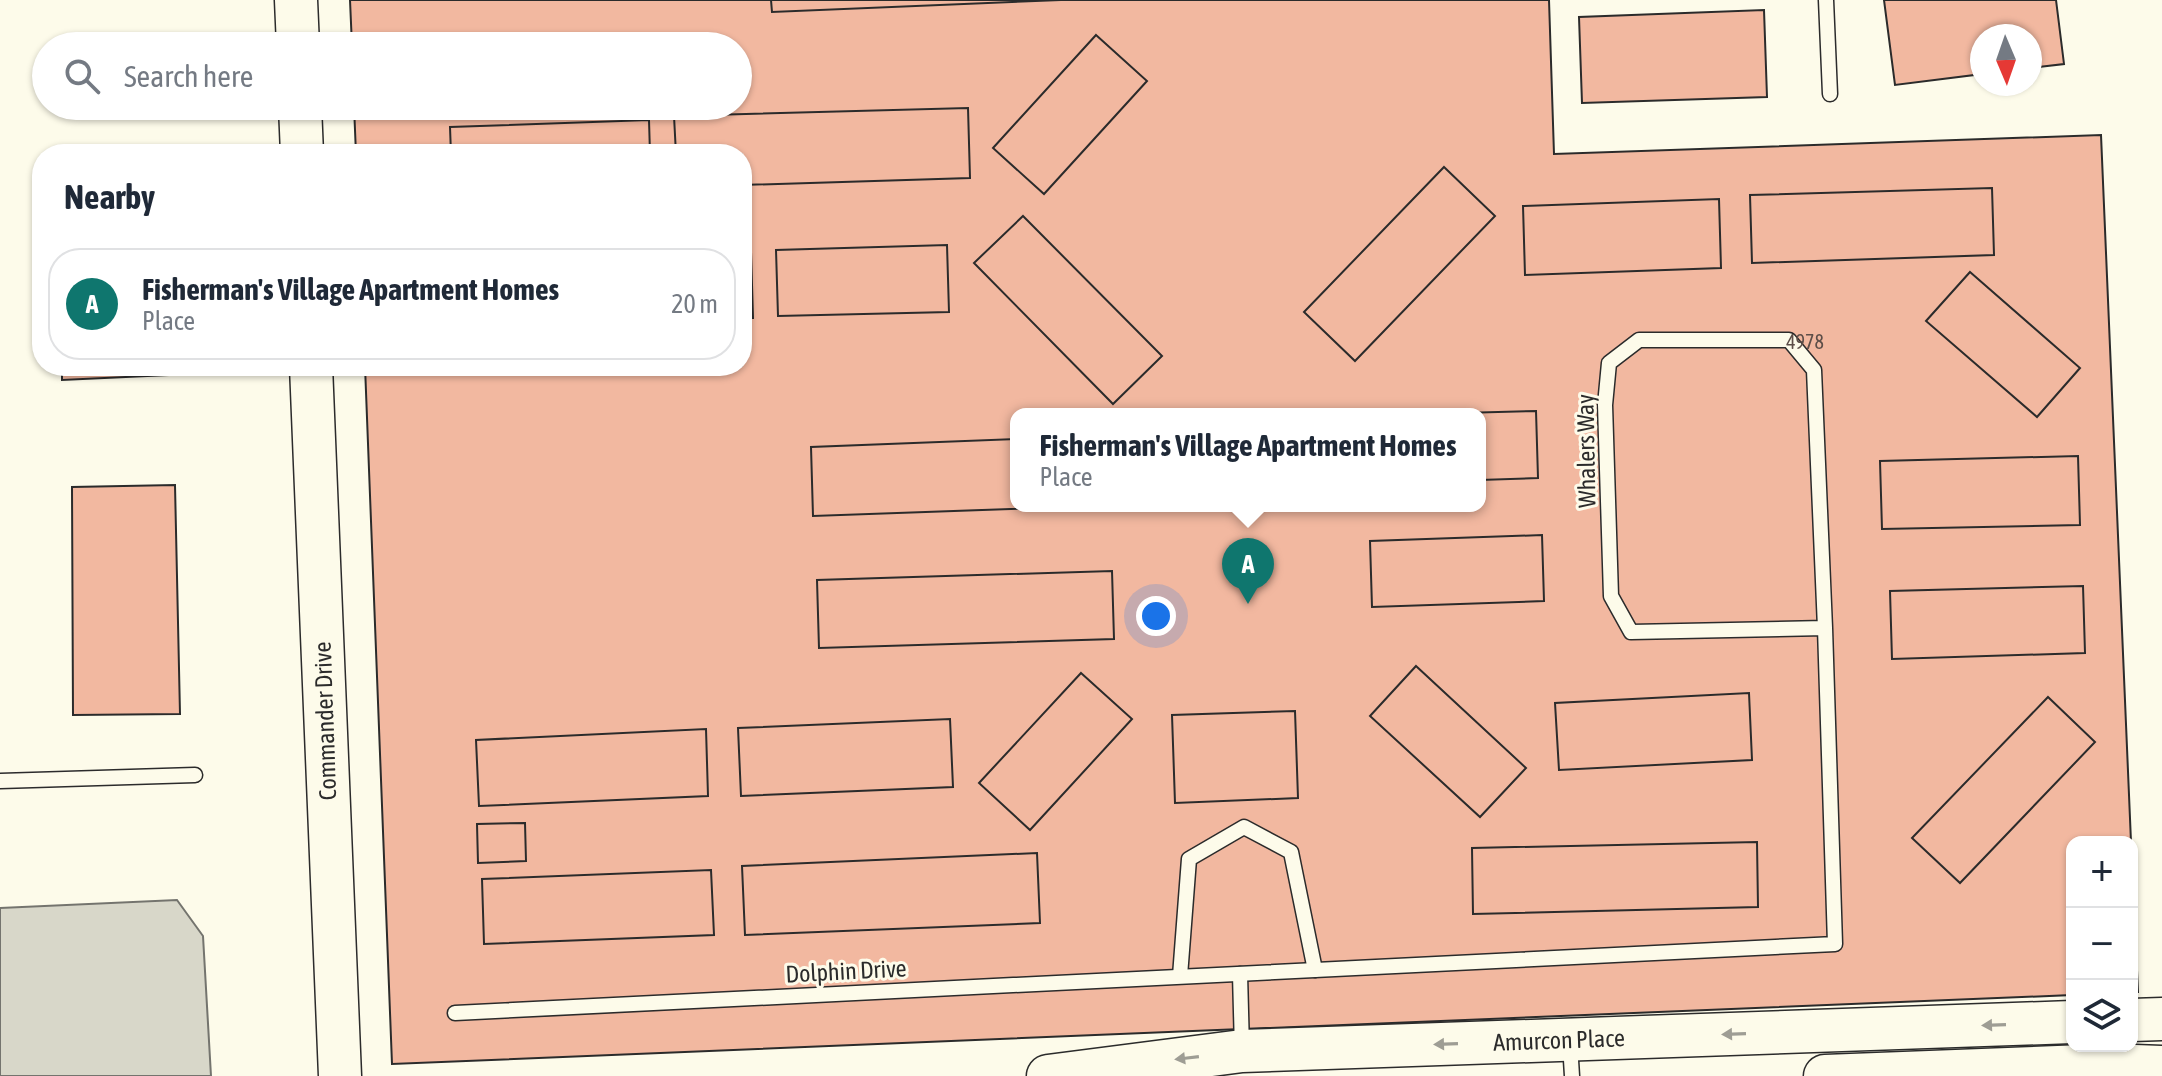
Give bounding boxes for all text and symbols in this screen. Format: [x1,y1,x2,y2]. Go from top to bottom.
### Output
north arrow [1970,24,2042,96]
search box [32,32,752,120]
icon: search [60,54,104,98]
text: Search here [124,59,253,93]
text: Nearby [64,177,155,216]
text: Fisherman's Village Apartment Homes [142,272,559,306]
text: A [86,289,98,319]
text: 20 m [671,289,718,319]
text: Place [142,306,195,336]
house number: 4978 [1786,330,1824,353]
street label: Whalers Way [1572,394,1600,508]
popup [1010,408,1486,512]
text: Fisherman's Village Apartment Homes [1039,428,1457,462]
text: Place [1039,462,1093,492]
pin: A [1222,538,1274,604]
your location [1136,596,1176,636]
street label: Commander Drive [309,641,341,801]
map controls [2066,836,2138,1052]
button: + [2066,836,2138,908]
button: − [2066,908,2138,980]
street label: Dolphin Drive [785,954,907,988]
button: layers [2066,980,2138,1052]
one-way arrow [1981,1018,2006,1031]
street label: Amurcon Place [1493,1024,1625,1056]
one-way arrow [1721,1027,1746,1040]
one-way arrow [1433,1038,1458,1051]
one-way arrow [1174,1052,1199,1065]

